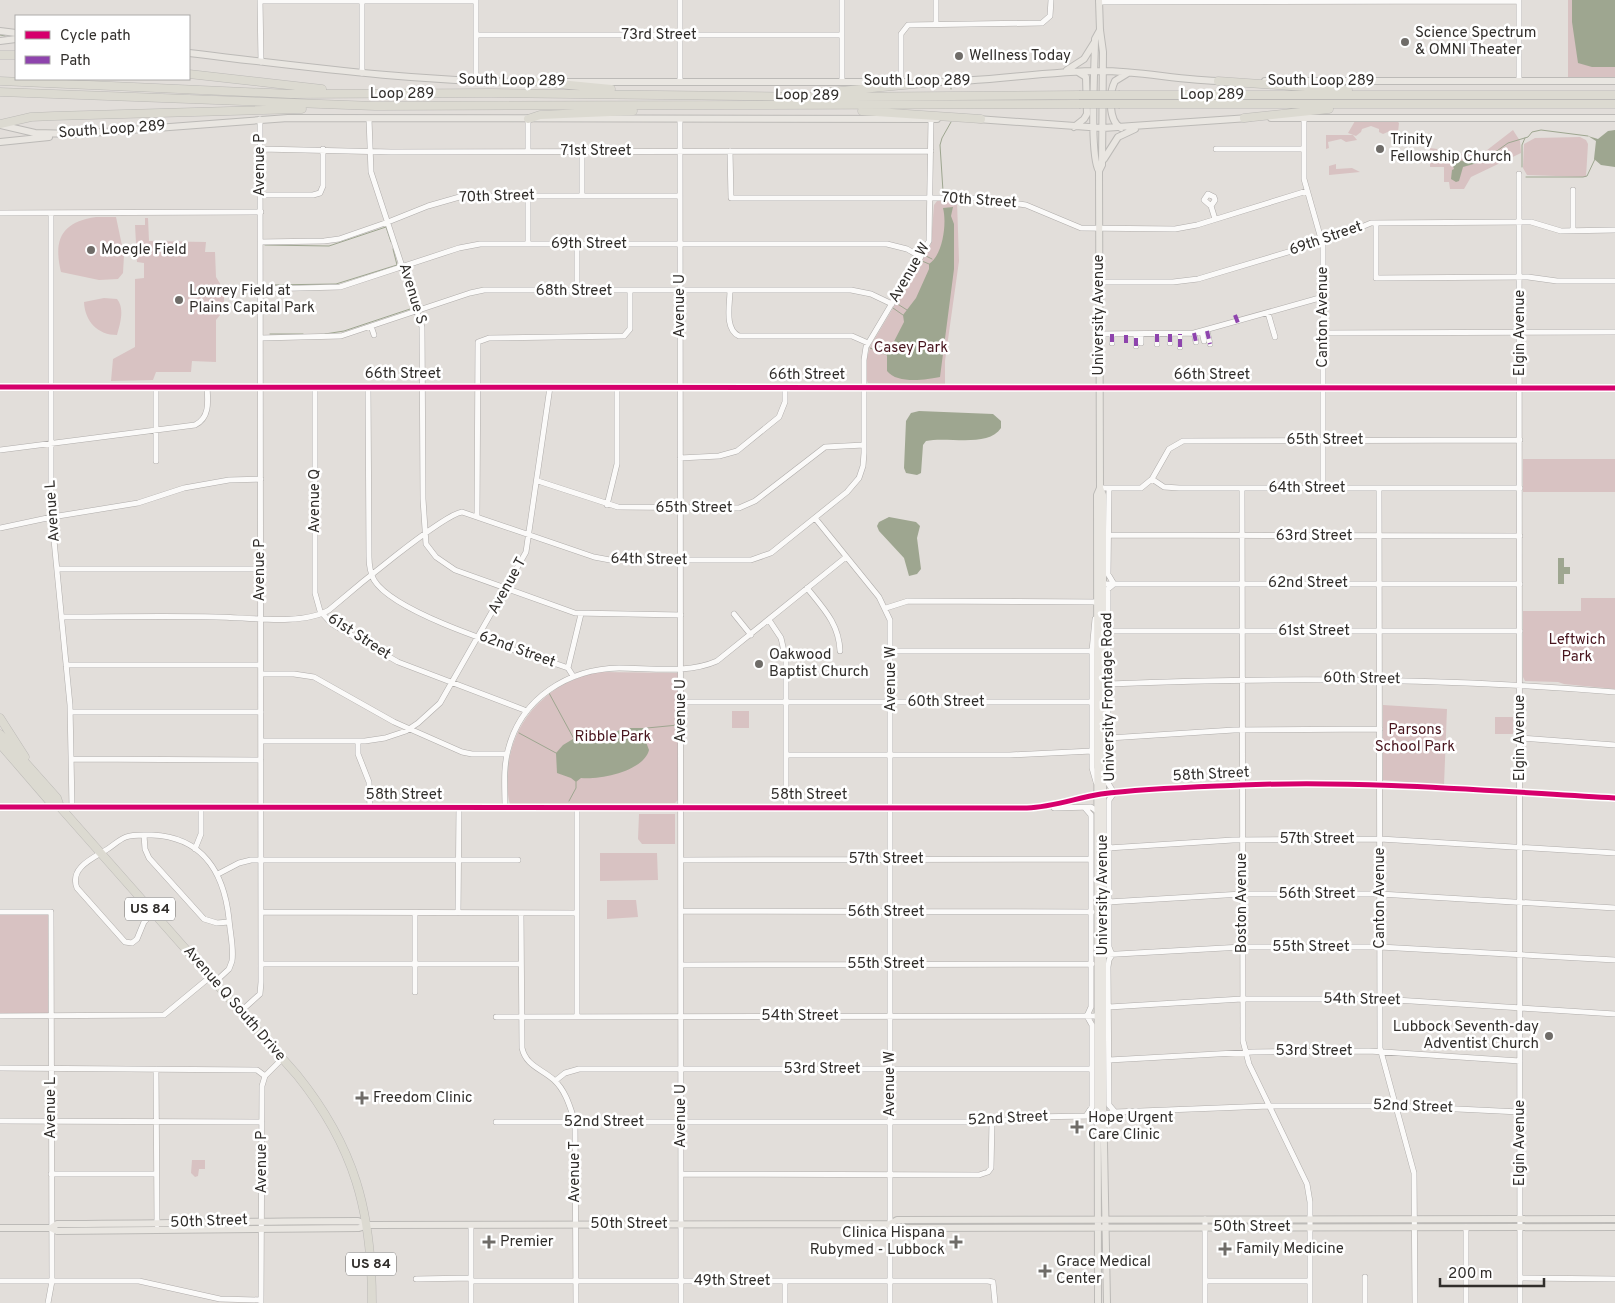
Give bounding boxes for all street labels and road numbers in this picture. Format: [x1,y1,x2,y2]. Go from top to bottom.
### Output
street label: 73rd Street [621,26,697,45]
street label: South Loop 289 [458,71,566,91]
street label: South Loop 289 [863,72,971,91]
street label: South Loop 289 [1267,72,1375,91]
street label: Loop 289 [370,85,434,104]
street label: Loop 289 [775,86,839,106]
street label: Loop 289 [1180,86,1244,105]
street label: South Loop 289 [58,117,166,143]
street label: Avenue P [251,133,270,197]
street label: 71st Street [561,142,631,161]
street label: 70th Street [459,186,535,208]
street label: 70th Street [941,189,1017,213]
street label: 69th Street [1287,218,1365,260]
street label: 69th Street [551,235,627,254]
street label: Avenue W [885,240,935,306]
street label: University Avenue [1090,254,1109,376]
street label: Avenue S [394,261,430,327]
street label: Canton Avenue [1314,266,1333,368]
street label: Avenue U [671,274,690,338]
street label: 68th Street [536,282,612,301]
street label: Elgin Avenue [1511,290,1530,376]
street label: 66th Street [365,365,441,384]
street label: 66th Street [769,366,845,385]
street label: 66th Street [1174,366,1250,385]
street label: 65th Street [1287,431,1363,450]
street label: Avenue Q [306,469,325,533]
street label: Avenue L [41,479,65,543]
street label: 64th Street [1269,479,1345,498]
street label: 65th Street [656,499,732,518]
street label: 63rd Street [1276,527,1352,546]
street label: Avenue P [251,538,270,602]
street label: 64th Street [610,550,688,570]
street label: Avenue T [485,554,531,618]
street label: 62nd Street [1268,574,1348,593]
street label: 61st Street [324,610,394,664]
street label: University Frontage Road [1098,612,1120,782]
street label: 61st Street [1278,622,1350,641]
street label: 62nd Street [476,627,558,673]
street label: Avenue W [882,646,901,712]
street label: 60th Street [1323,669,1401,689]
street label: Avenue U [672,679,691,743]
street label: 60th Street [907,693,985,712]
street label: Elgin Avenue [1511,695,1530,781]
street label: 58th Street [1172,764,1250,786]
street label: 58th Street [366,786,442,805]
street label: 58th Street [771,786,847,805]
street label: 57th Street [1279,830,1355,849]
street label: University Avenue [1094,834,1113,956]
street label: Canton Avenue [1371,847,1390,949]
street label: 57th Street [848,850,924,869]
street label: Boston Avenue [1233,853,1252,953]
street label: 56th Street [1279,885,1355,904]
road number: US 84 [125,898,175,921]
street label: 56th Street [848,903,924,922]
street label: 55th Street [1272,938,1350,957]
street label: Avenue Q South Drive [179,942,289,1066]
street label: 55th Street [847,955,925,974]
street label: 54th Street [1323,990,1401,1010]
street label: 54th Street [761,1007,839,1026]
street label: 53rd Street [1275,1042,1353,1061]
street label: Avenue W [881,1051,900,1117]
street label: 53rd Street [783,1060,861,1079]
street label: Avenue L [42,1077,61,1139]
street label: Avenue U [672,1084,691,1148]
street label: 52nd Street [1373,1096,1453,1118]
street label: Elgin Avenue [1511,1100,1530,1186]
street label: 52nd Street [967,1107,1049,1131]
street label: 52nd Street [564,1113,644,1132]
street label: Avenue P [253,1130,272,1194]
street label: Avenue T [566,1141,585,1203]
street label: 50th Street [170,1211,248,1233]
street label: 50th Street [590,1215,668,1234]
street label: 50th Street [1213,1218,1291,1237]
road number: US 84 [346,1252,396,1276]
street label: 49th Street [694,1272,770,1291]

